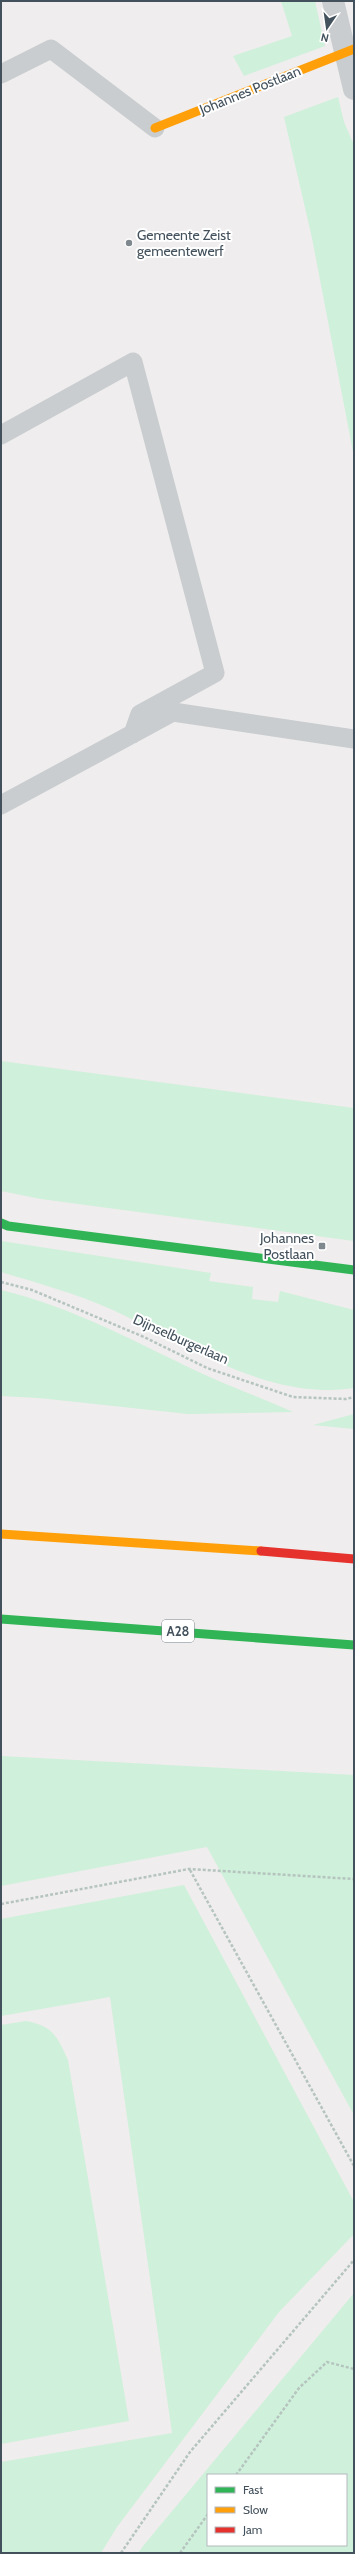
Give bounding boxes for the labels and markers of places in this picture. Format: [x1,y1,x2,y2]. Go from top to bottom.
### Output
place label: Gemeente Zeist gemeentewerf [137,226,231,260]
marker: Gemeente Zeist gemeentewerf [124,238,134,248]
place label: Johannes Postlaan [259,1229,314,1263]
marker: Johannes Postlaan [317,1241,327,1251]

